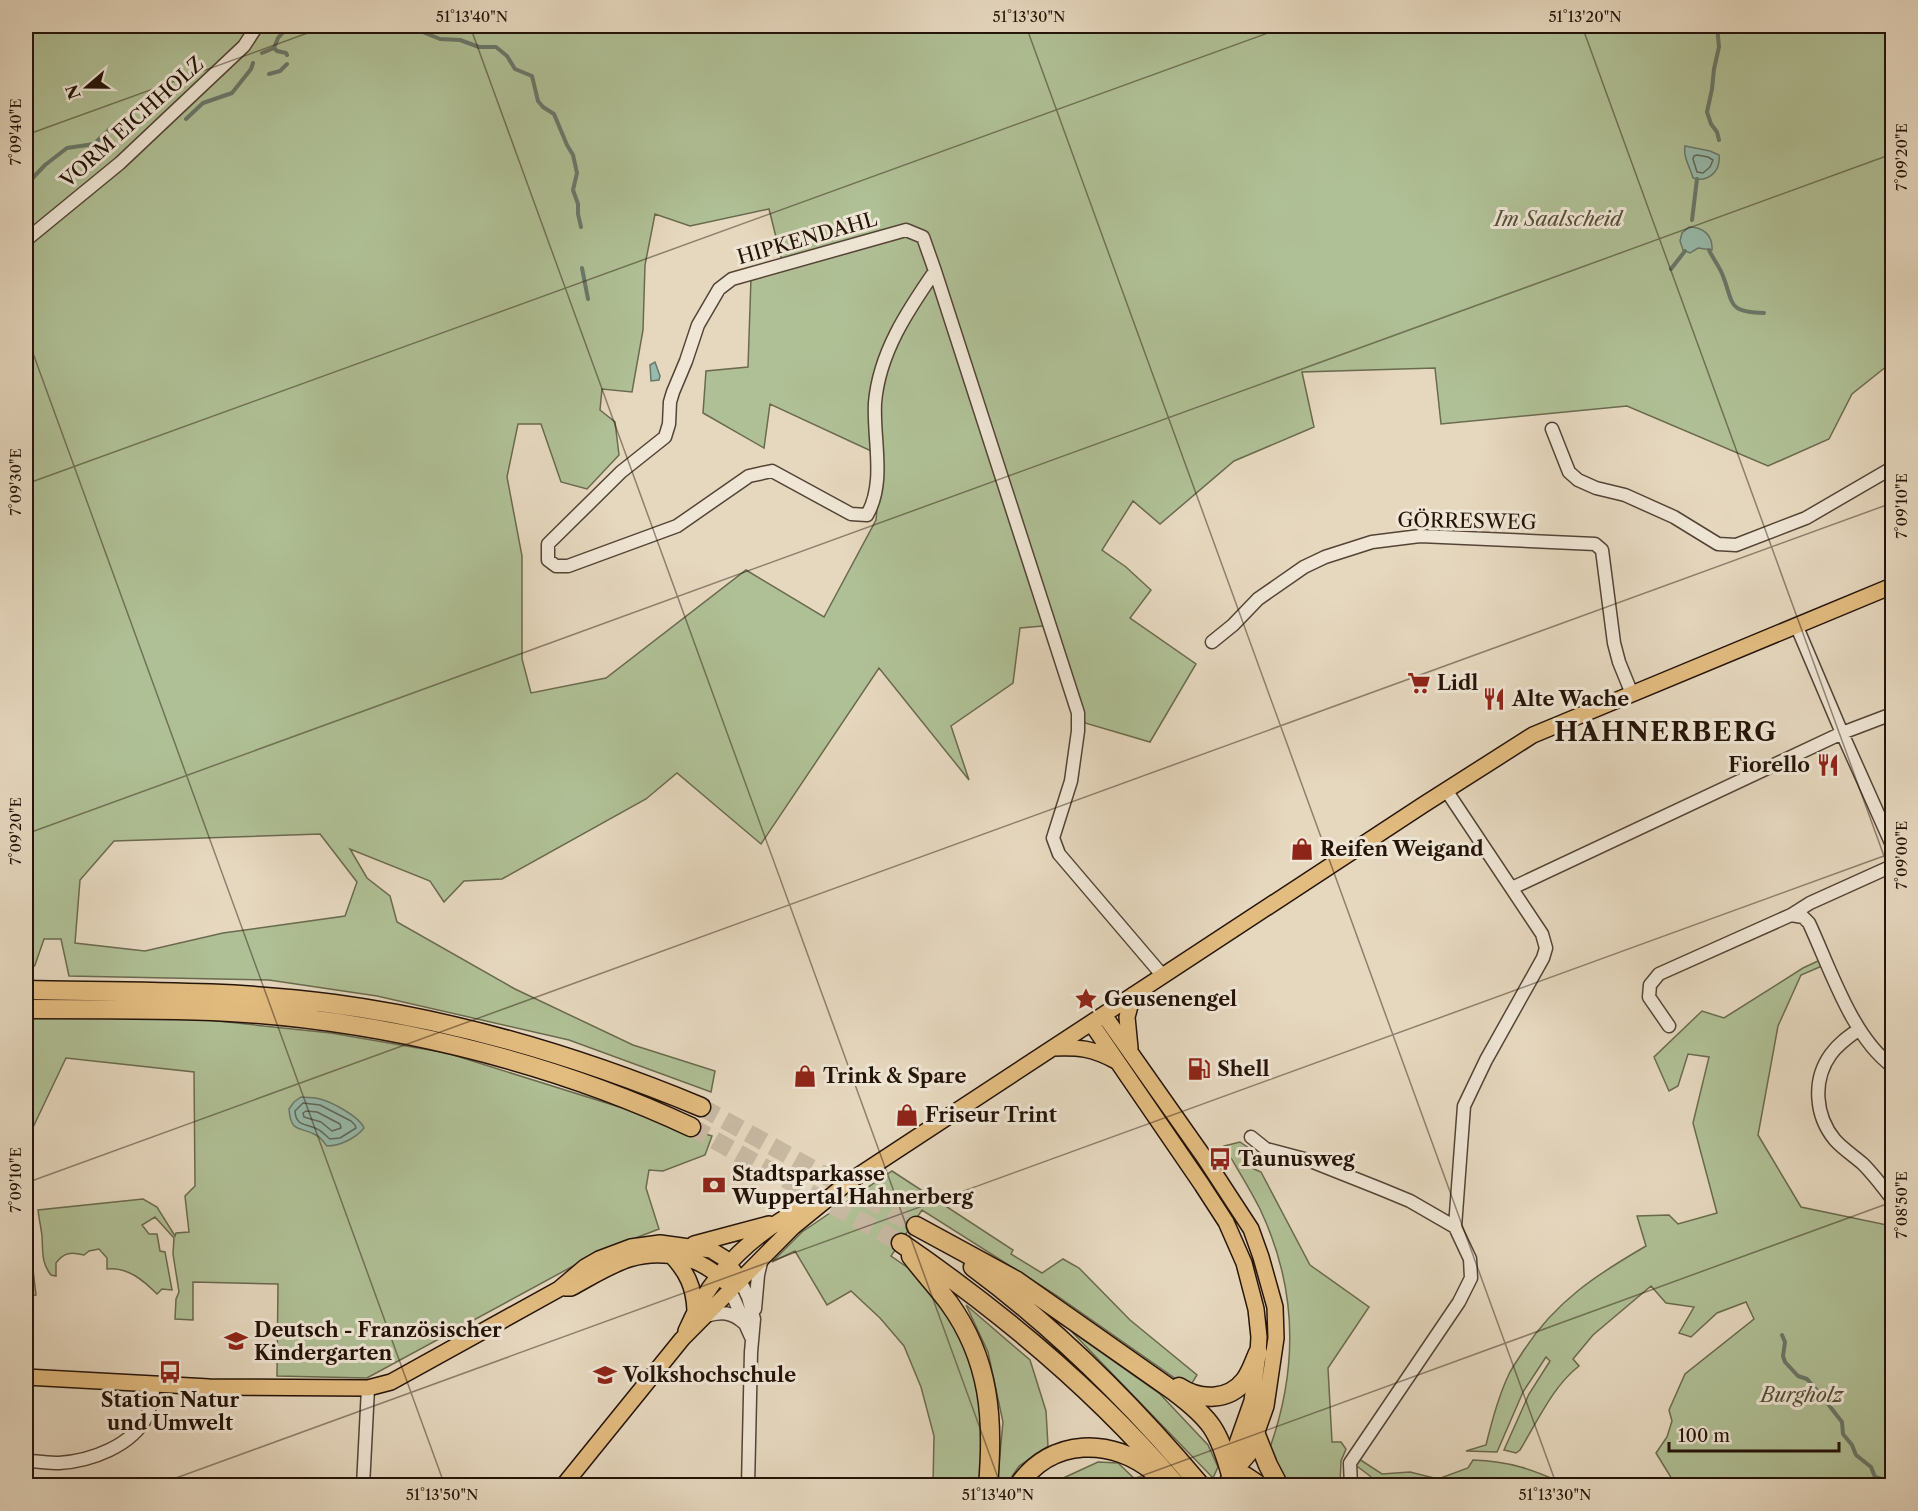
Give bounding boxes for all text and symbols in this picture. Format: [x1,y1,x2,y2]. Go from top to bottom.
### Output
text: 51°13'40"N [436,7,508,26]
text: 51°13'30"N [993,7,1065,26]
text: 51°13'20"N [1548,7,1622,26]
street label: VORM EICHHOLZ [55,52,208,193]
north arrow [57,57,117,117]
text: N [61,82,85,102]
text: 7°09'40"E [6,98,25,166]
text: 7°09'20"E [1892,123,1911,191]
street label: HIPKENDAHL [734,207,880,269]
park label: Im Saalscheid [1492,207,1624,231]
text: 7°09'30"E [6,448,25,516]
text: 7°09'10"E [1892,473,1911,539]
street label: GÖRRESWEG [1397,507,1537,534]
supermarket icon: Lidl [1406,670,1432,696]
place label: Lidl [1437,671,1478,695]
restaurant icon: Alte Wache [1481,686,1507,712]
place label: Alte Wache [1511,687,1629,711]
district label: HAHNERBERG [1554,716,1778,748]
restaurant icon: Fiorello [1815,752,1841,778]
place label: Fiorello [1728,753,1810,777]
text: 7°09'20"E [6,797,25,865]
text: 7°09'00"E [1892,821,1911,889]
shop icon: Reifen Weigand [1289,836,1315,862]
place label: Reifen Weigand [1320,837,1484,861]
place icon: Geusenengel [1073,986,1099,1012]
place label: Geusenengel [1104,987,1237,1011]
fuel station icon: Shell [1186,1056,1212,1082]
place label: Shell [1217,1057,1270,1081]
shop icon: Trink & Spare [792,1063,818,1089]
place label: Trink & Spare [823,1064,966,1088]
shop icon: Friseur Trint [894,1102,920,1128]
place label: Friseur Trint [925,1103,1057,1127]
bus stop icon: Taunusweg [1207,1146,1233,1172]
text: 7°09'10"E [6,1147,25,1213]
place label: Taunusweg [1238,1147,1355,1171]
place label: Stadtsparkasse Wuppertal Hahnerberg [731,1162,974,1209]
text: 7°08'50"E [1892,1171,1911,1239]
bank icon: Stadtsparkasse Wuppertal Hahnerberg [701,1172,727,1198]
place label: Deutsch - Französischer Kindergarten [254,1318,502,1365]
school or university icon: Deutsch - Französischer Kindergarten [223,1328,249,1354]
bus stop icon: Station Natur und Umwelt [157,1359,183,1385]
school or university icon: Volkshochschule [592,1362,618,1388]
place label: Volkshochschule [622,1363,796,1387]
park label: Burgholz [1759,1383,1845,1407]
place label: Station Natur und Umwelt [101,1388,239,1435]
scale bar [1669,1415,1838,1453]
text: 100 m [1678,1425,1730,1447]
text: 51°13'50"N [406,1485,478,1504]
text: 51°13'40"N [962,1485,1034,1504]
text: 51°13'30"N [1519,1485,1591,1504]

